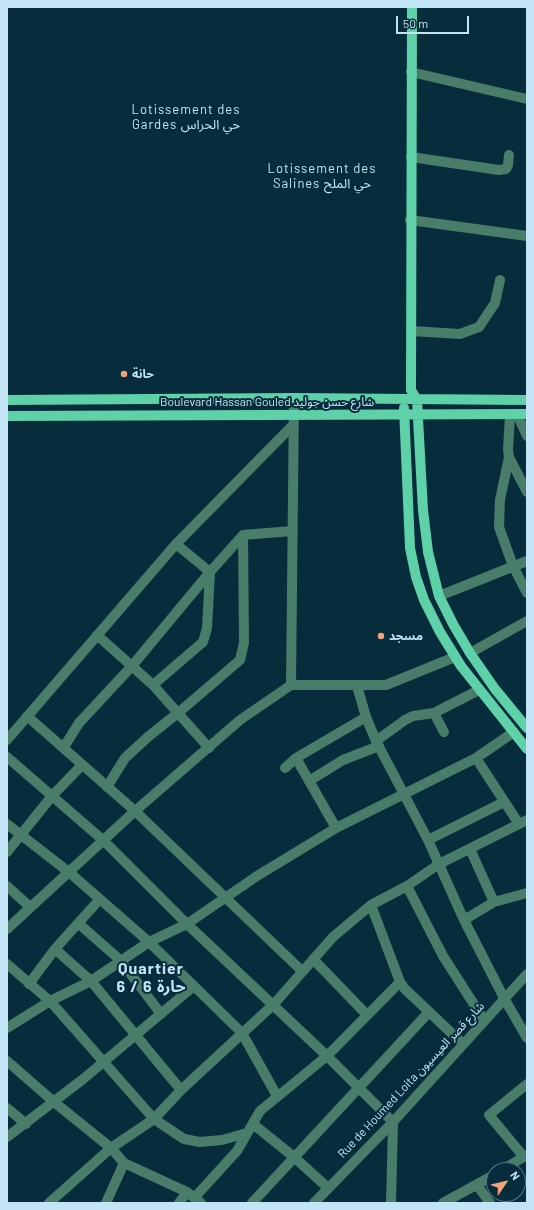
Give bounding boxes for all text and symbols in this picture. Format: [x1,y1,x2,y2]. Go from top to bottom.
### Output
scale bar [398,8,471,34]
text: 50 m [403,16,428,30]
district label: Lotissement des Gardes حي الحراس [132,102,240,133]
district label: Lotissement des Salines حي الملح [268,161,376,192]
place label: حانة [132,367,154,381]
marker: حانة [119,369,129,379]
street label: Boulevard Hassan Gouled شارع حسن جوليد [160,395,374,409]
place label: مسجد [389,629,423,643]
marker: مسجد [376,631,386,641]
district label: Quartier 6 / حارة 6 [118,959,184,997]
street label: Rue de Houmed Loita شارع قصر العيسيون [335,999,487,1161]
north arrow [486,1162,526,1202]
text: N [508,1169,523,1182]

